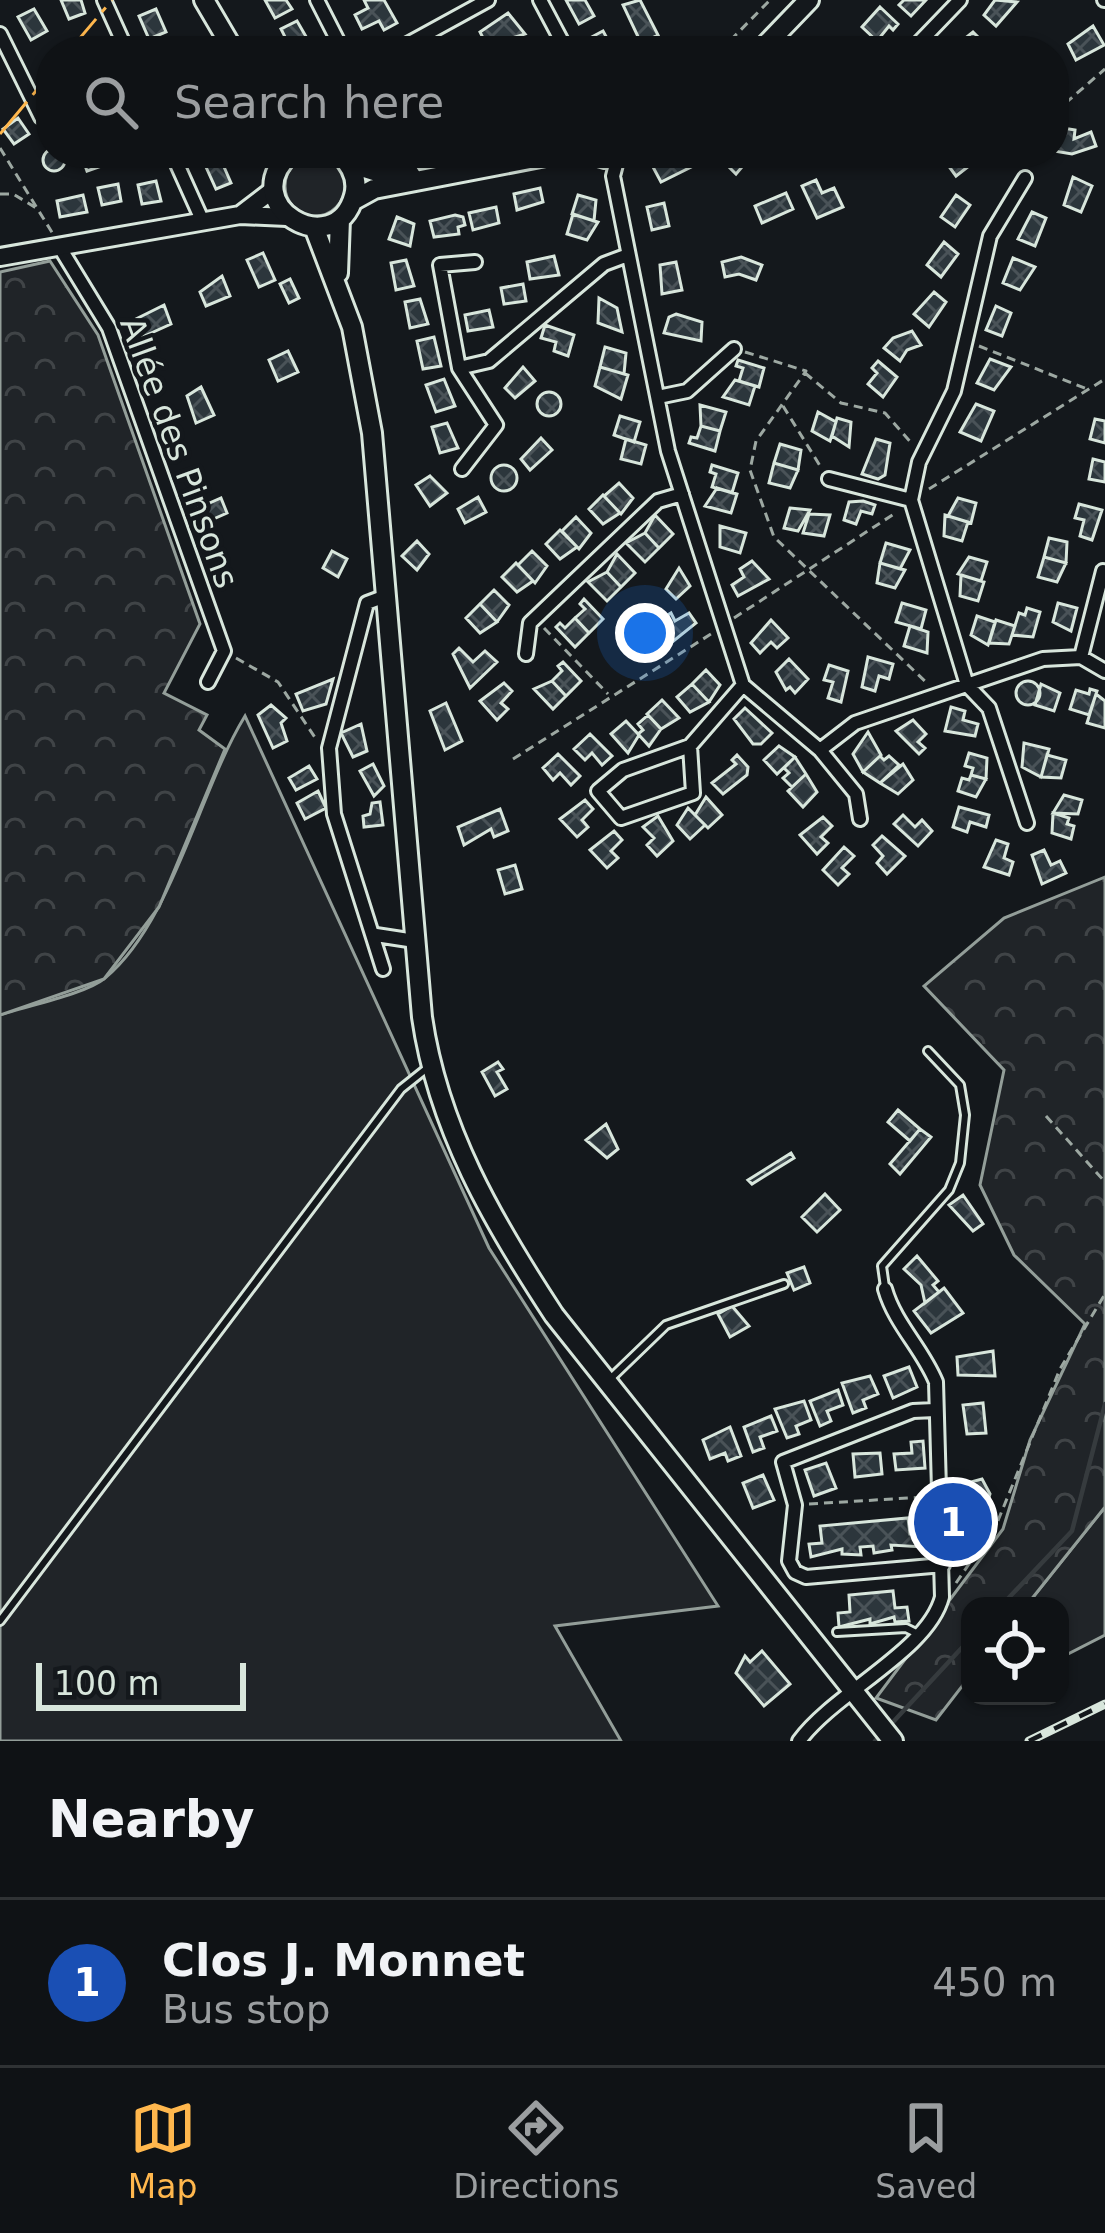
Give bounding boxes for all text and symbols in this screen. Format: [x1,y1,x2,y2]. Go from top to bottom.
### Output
search box [36,36,1069,168]
icon: search [78,69,144,135]
text: Search here [174,76,444,129]
street label: Allée des Pinsons [112,311,247,593]
your location [615,603,675,663]
pin: 1 [914,1477,992,1567]
map controls [961,1597,1069,1705]
button: locate [961,1597,1069,1705]
scale bar [36,1657,246,1710]
text: 100 m [54,1664,160,1703]
text: Nearby [48,1790,255,1849]
text: Clos J. Monnet [162,1934,525,1987]
text: 1 [73,1960,101,2005]
text: 450 m [932,1960,1057,2005]
text: Bus stop [162,1987,330,2032]
tab: Map [128,2095,198,2206]
tab: Directions [453,2095,619,2206]
tab: Saved [875,2095,977,2206]

